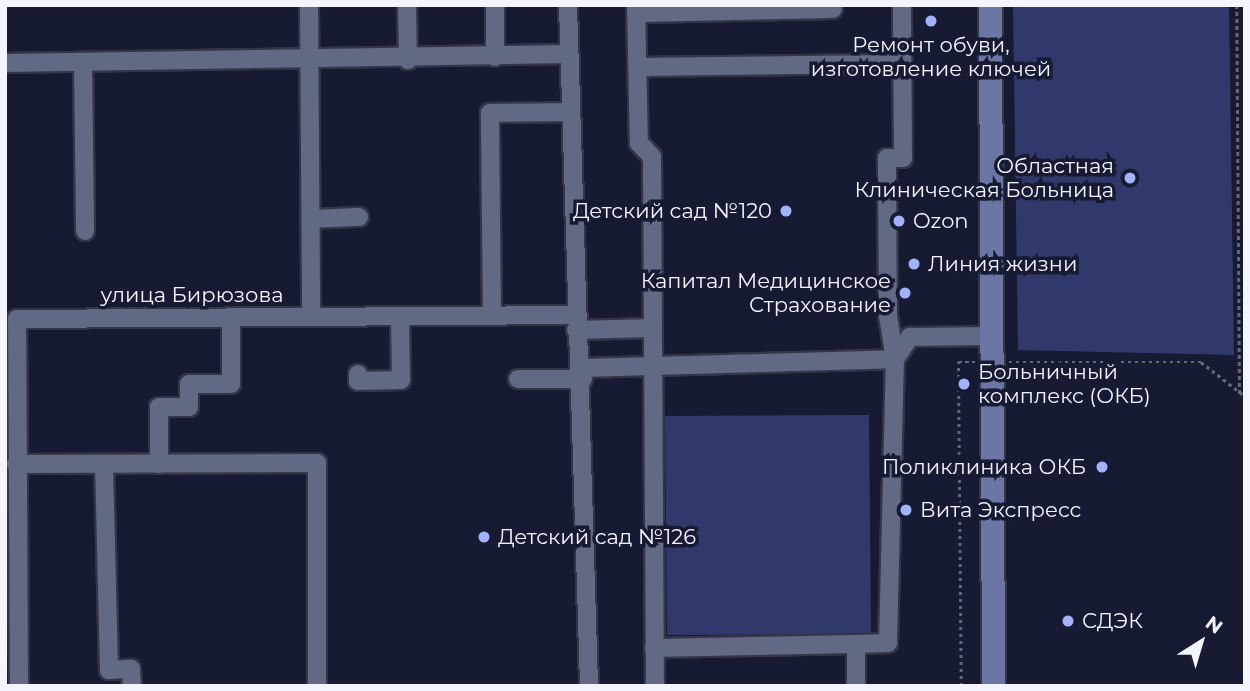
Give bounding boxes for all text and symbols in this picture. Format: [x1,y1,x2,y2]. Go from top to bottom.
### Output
marker: Ремонт обуви, изготовление ключей [923,13,939,29]
place label: Ремонт обуви, изготовление ключей [811,32,1051,82]
place label: Областная Клиническая Больница [855,153,1114,203]
marker: Областная Клиническая Больница [1120,168,1140,188]
place label: Детский сад №120 [573,198,772,224]
marker: Детский сад №120 [778,203,794,219]
place label: Ozon [913,208,969,234]
marker: Ozon [891,213,907,229]
place label: Линия жизни [928,251,1077,277]
marker: Линия жизни [906,256,922,272]
place label: Капитал Медицинское Страхование [641,268,891,318]
street label: улица Бирюзова [101,282,283,308]
marker: Капитал Медицинское Страхование [897,285,913,301]
place label: Больничный комплекс (ОКБ) [978,359,1151,409]
marker: Больничный комплекс (ОКБ) [956,376,972,392]
place label: Поликлиника ОКБ [882,454,1086,480]
marker: Поликлиника ОКБ [1092,457,1112,477]
place label: Вита Экспресс [920,497,1081,523]
marker: Вита Экспресс [898,502,914,518]
place label: Детский сад №126 [498,524,696,550]
marker: Детский сад №126 [476,529,492,545]
north arrow [1166,607,1236,677]
place label: СДЭК [1082,608,1143,634]
text: N [1201,611,1227,639]
marker: СДЭК [1060,613,1076,629]

